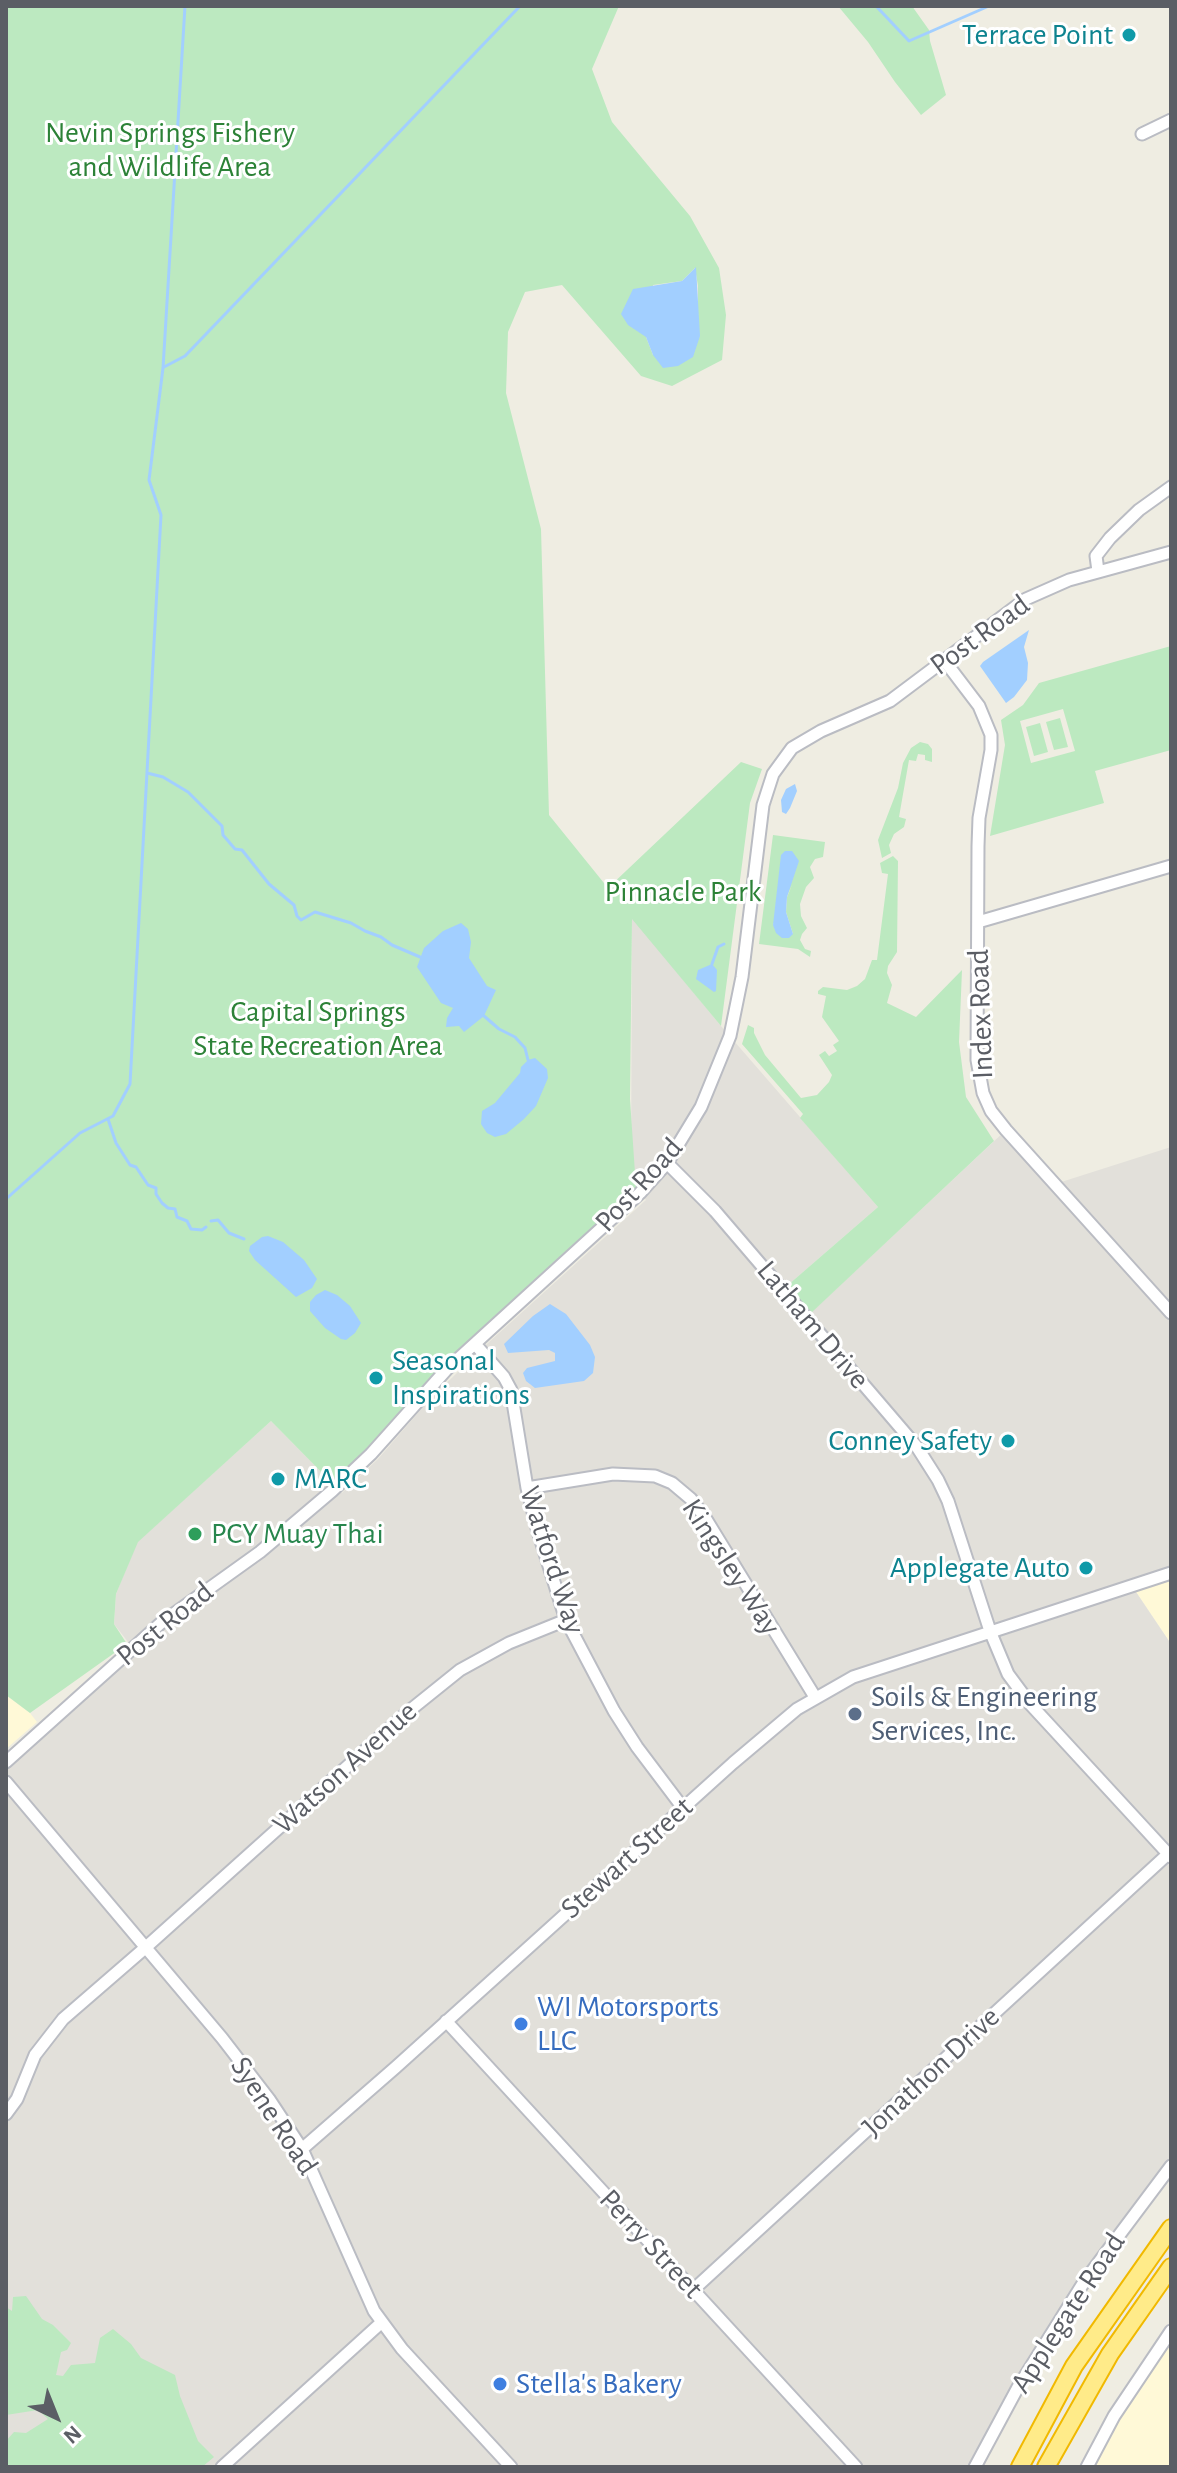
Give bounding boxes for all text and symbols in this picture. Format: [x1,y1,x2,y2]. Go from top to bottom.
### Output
place label: Terrace Point [962,17,1113,53]
marker: Terrace Point [1120,26,1138,44]
park label: Nevin Springs Fishery and Wildlife Area [45,115,295,186]
street label: Post Road [923,587,1037,683]
park label: Pinnacle Park [605,874,761,910]
street label: Index Road [961,948,1001,1080]
park label: Capital Springs State Recreation Area [193,994,443,1064]
street label: Post Road [587,1130,691,1240]
street label: Latham Drive [749,1254,877,1396]
place label: Seasonal Inspirations [392,1343,530,1414]
marker: Seasonal Inspirations [367,1369,385,1387]
place label: Conney Safety [828,1423,992,1459]
marker: Conney Safety [999,1432,1017,1450]
place label: MARC [294,1461,367,1497]
marker: MARC [269,1470,287,1488]
street label: Watford Way [511,1482,593,1638]
street label: Kingsley Way [674,1492,788,1642]
place label: PCY Muay Thai [211,1516,384,1552]
marker: PCY Muay Thai [186,1525,204,1543]
place label: Applegate Auto [890,1550,1070,1586]
marker: Applegate Auto [1077,1559,1095,1577]
street label: Post Road [109,1574,221,1674]
place label: Soils & Engineering Services, Inc. [871,1679,1097,1750]
street label: Watson Avenue [265,1694,425,1842]
marker: Soils & Engineering Services, Inc. [846,1705,864,1723]
street label: Stewart Street [554,1789,700,1927]
place label: WI Motorsports LLC [537,1989,719,2060]
street label: Jonathon Drive [855,1999,1007,2145]
marker: WI Motorsports LLC [512,2015,530,2033]
street label: Syene Road [222,2050,326,2182]
street label: Perry Street [591,2182,711,2306]
street label: Applegate Road [1003,2226,1133,2400]
place label: Stella's Bakery [516,2366,682,2402]
marker: Stella's Bakery [491,2375,509,2393]
north arrow [16,2377,96,2457]
text: N [59,2421,85,2448]

